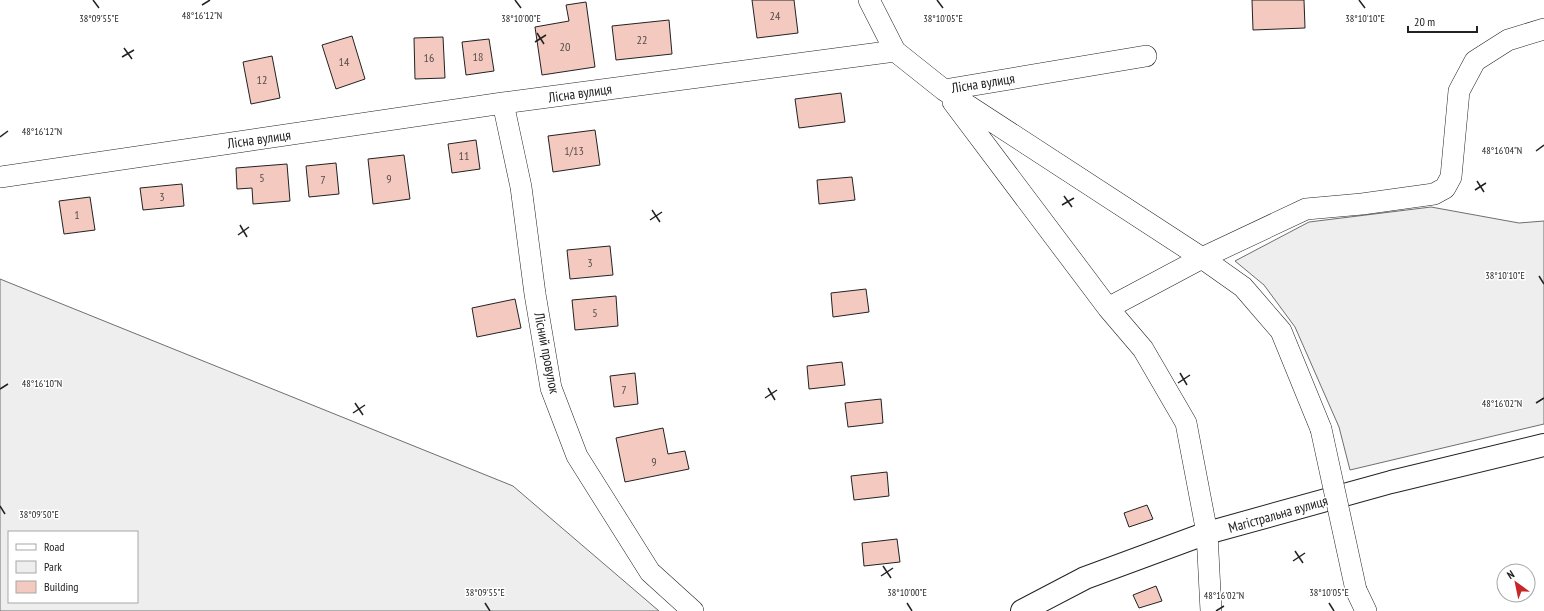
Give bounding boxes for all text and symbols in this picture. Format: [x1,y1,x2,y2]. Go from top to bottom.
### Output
house number: 24 [770,8,781,23]
scale bar [1408,8,1477,34]
text: 48°16'12"N [182,9,222,22]
text: 38°09'55"E [79,12,119,25]
text: 38°10'00"E [501,12,541,25]
text: 38°10'05"E [923,12,963,25]
text: 38°10'10"E [1345,12,1385,25]
text: 20 m [1414,14,1435,29]
house number: 22 [637,32,647,47]
house number: 20 [560,39,570,54]
house number: 18 [473,49,483,64]
house number: 16 [424,50,434,65]
house number: 14 [339,54,350,69]
street label: Лісна вулиця [949,69,1016,97]
house number: 12 [257,72,267,87]
street label: Лісна вулиця [546,80,613,106]
text: 48°16'12"N [22,125,62,138]
street label: Лісна вулиця [225,126,292,152]
house number: 1/13 [564,143,584,158]
text: 48°16'04"N [1482,144,1522,157]
house number: 11 [459,148,469,163]
house number: 5 [259,170,265,185]
house number: 9 [386,171,392,186]
house number: 7 [320,172,326,187]
house number: 3 [159,189,165,204]
house number: 1 [74,207,80,222]
house number: 3 [587,255,593,270]
text: 38°10'10"E [1485,269,1525,282]
house number: 5 [592,305,598,320]
street label: Лісний провулок [530,310,564,396]
text: 48°16'10"N [22,377,62,390]
house number: 7 [621,382,627,397]
text: 48°16'02"N [1482,397,1522,410]
house number: 9 [651,454,657,469]
street label: Магістральна вулиця [1226,491,1330,537]
text: 38°09'50"E [19,508,59,521]
legend [8,531,138,603]
text: Road [44,539,64,554]
text: Park [44,559,62,574]
north arrow [1496,563,1536,603]
text: N [1504,567,1517,582]
text: Building [44,579,79,594]
text: 38°09'55"E [465,586,505,599]
text: 38°10'00"E [887,586,927,599]
text: 38°10'05"E [1309,586,1349,599]
text: 48°16'02"N [1204,589,1244,602]

